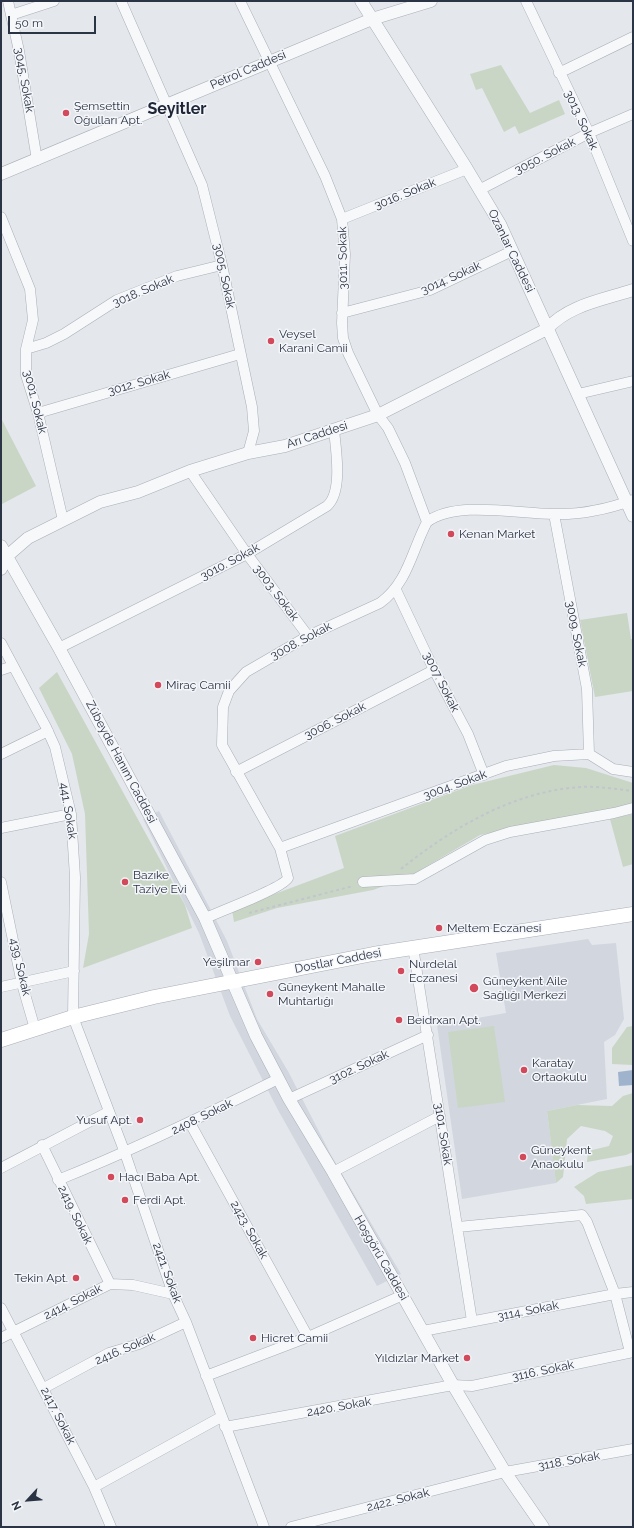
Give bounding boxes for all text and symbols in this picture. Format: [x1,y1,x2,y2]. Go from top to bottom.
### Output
scale bar [10,8,98,34]
text: 50 m [15,16,43,30]
street label: 3045. Sokak [11,46,37,114]
street label: Petrol Caddesi [208,48,288,92]
street label: 3013. Sokak [561,88,601,152]
place label: Şemsettin Oğulları Apt. [74,99,142,127]
district label: Seyitler [148,99,206,119]
marker: Şemsettin Oğulları Apt. [61,108,71,118]
street label: 3050. Sokak [512,134,578,178]
street label: 3016. Sokak [372,175,438,213]
street label: Ozanlar Caddesi [485,207,537,295]
street label: 3011. Sokak [335,226,351,290]
street label: 3005. Sokak [210,242,238,310]
street label: 3014. Sokak [419,258,483,298]
street label: 3018. Sokak [110,272,176,310]
place label: Veysel Karani Camii [279,327,348,355]
marker: Veysel Karani Camii [266,336,276,346]
street label: 3012. Sokak [106,367,172,399]
street label: 3001. Sokak [20,369,50,435]
street label: Arı Caddesi [285,418,349,452]
place label: Kenan Market [459,527,535,541]
marker: Kenan Market [446,529,456,539]
street label: 3010. Sokak [198,540,262,584]
street label: 3003. Sokak [250,562,302,624]
street label: 3009. Sokak [563,600,589,668]
street label: 3008. Sokak [268,619,334,663]
street label: 3007. Sokak [420,649,462,715]
place label: Miraç Camii [166,678,231,692]
marker: Miraç Camii [153,680,163,690]
street label: Zübeyde Hanım Caddesi [83,698,159,826]
street label: 3006. Sokak [302,699,368,743]
street label: 3004. Sokak [421,767,489,803]
street label: 441. Sokak [56,782,80,840]
place label: Bazıke Taziye Evi [133,868,187,896]
marker: Bazıke Taziye Evi [120,877,130,887]
place label: Meltem Eczanesi [447,921,541,935]
marker: Meltem Eczanesi [434,923,444,933]
street label: 439. Sokak [6,937,34,997]
street label: Dostlar Caddesi [294,946,382,976]
place label: Yeşilmar [203,955,250,969]
marker: Yeşilmar [253,957,263,967]
place label: Nurdelal Eczanesi [409,957,458,985]
marker: Nurdelal Eczanesi [396,966,406,976]
place label: Güneykent Aile Sağlığı Merkezi [483,974,567,1002]
place label: Güneykent Mahalle Muhtarlığı [278,980,385,1008]
marker: Güneykent Aile Sağlığı Merkezi [468,982,480,994]
marker: Güneykent Mahalle Muhtarlığı [265,989,275,999]
place label: Beidrxan Apt. [407,1013,481,1027]
marker: Beidrxan Apt. [394,1015,404,1025]
street label: 3102. Sokak [327,1047,391,1087]
place label: Karatay Ortaokulu [532,1056,587,1084]
marker: Karatay Ortaokulu [519,1065,529,1075]
street label: 2408. Sokak [169,1096,235,1138]
street label: 3101. Sokak [431,1102,455,1166]
place label: Yusuf Apt. [76,1113,132,1127]
marker: Yusuf Apt. [135,1115,145,1125]
place label: Güneykent Anaokulu [531,1143,591,1171]
marker: Güneykent Anaokulu [518,1152,528,1162]
place label: Hacı Baba Apt. [119,1170,200,1184]
marker: Hacı Baba Apt. [106,1172,116,1182]
street label: 2419. Sokak [55,1183,95,1247]
place label: Ferdi Apt. [133,1193,186,1207]
marker: Ferdi Apt. [120,1195,130,1205]
street label: 2423. Sokak [227,1198,271,1262]
street label: Hoşgörü Caddesi [351,1213,411,1303]
street label: 2421. Sokak [149,1241,185,1305]
place label: Tekin Apt. [14,1271,68,1285]
marker: Tekin Apt. [71,1273,81,1283]
street label: 2414. Sokak [41,1281,105,1323]
street label: 3114. Sokak [496,1298,560,1324]
street label: 2416. Sokak [93,1330,157,1368]
place label: Hicret Camii [261,1331,328,1345]
marker: Hicret Camii [248,1333,258,1343]
place label: Yıldızlar Market [375,1351,459,1365]
marker: Yıldızlar Market [462,1353,472,1363]
street label: 3116. Sokak [511,1357,575,1385]
street label: 2417. Sokak [37,1385,79,1447]
street label: 2420. Sokak [306,1394,372,1420]
street label: 3118. Sokak [537,1448,601,1474]
north arrow [8,1480,48,1520]
street label: 2422. Sokak [365,1485,431,1515]
text: N [9,1499,24,1512]

